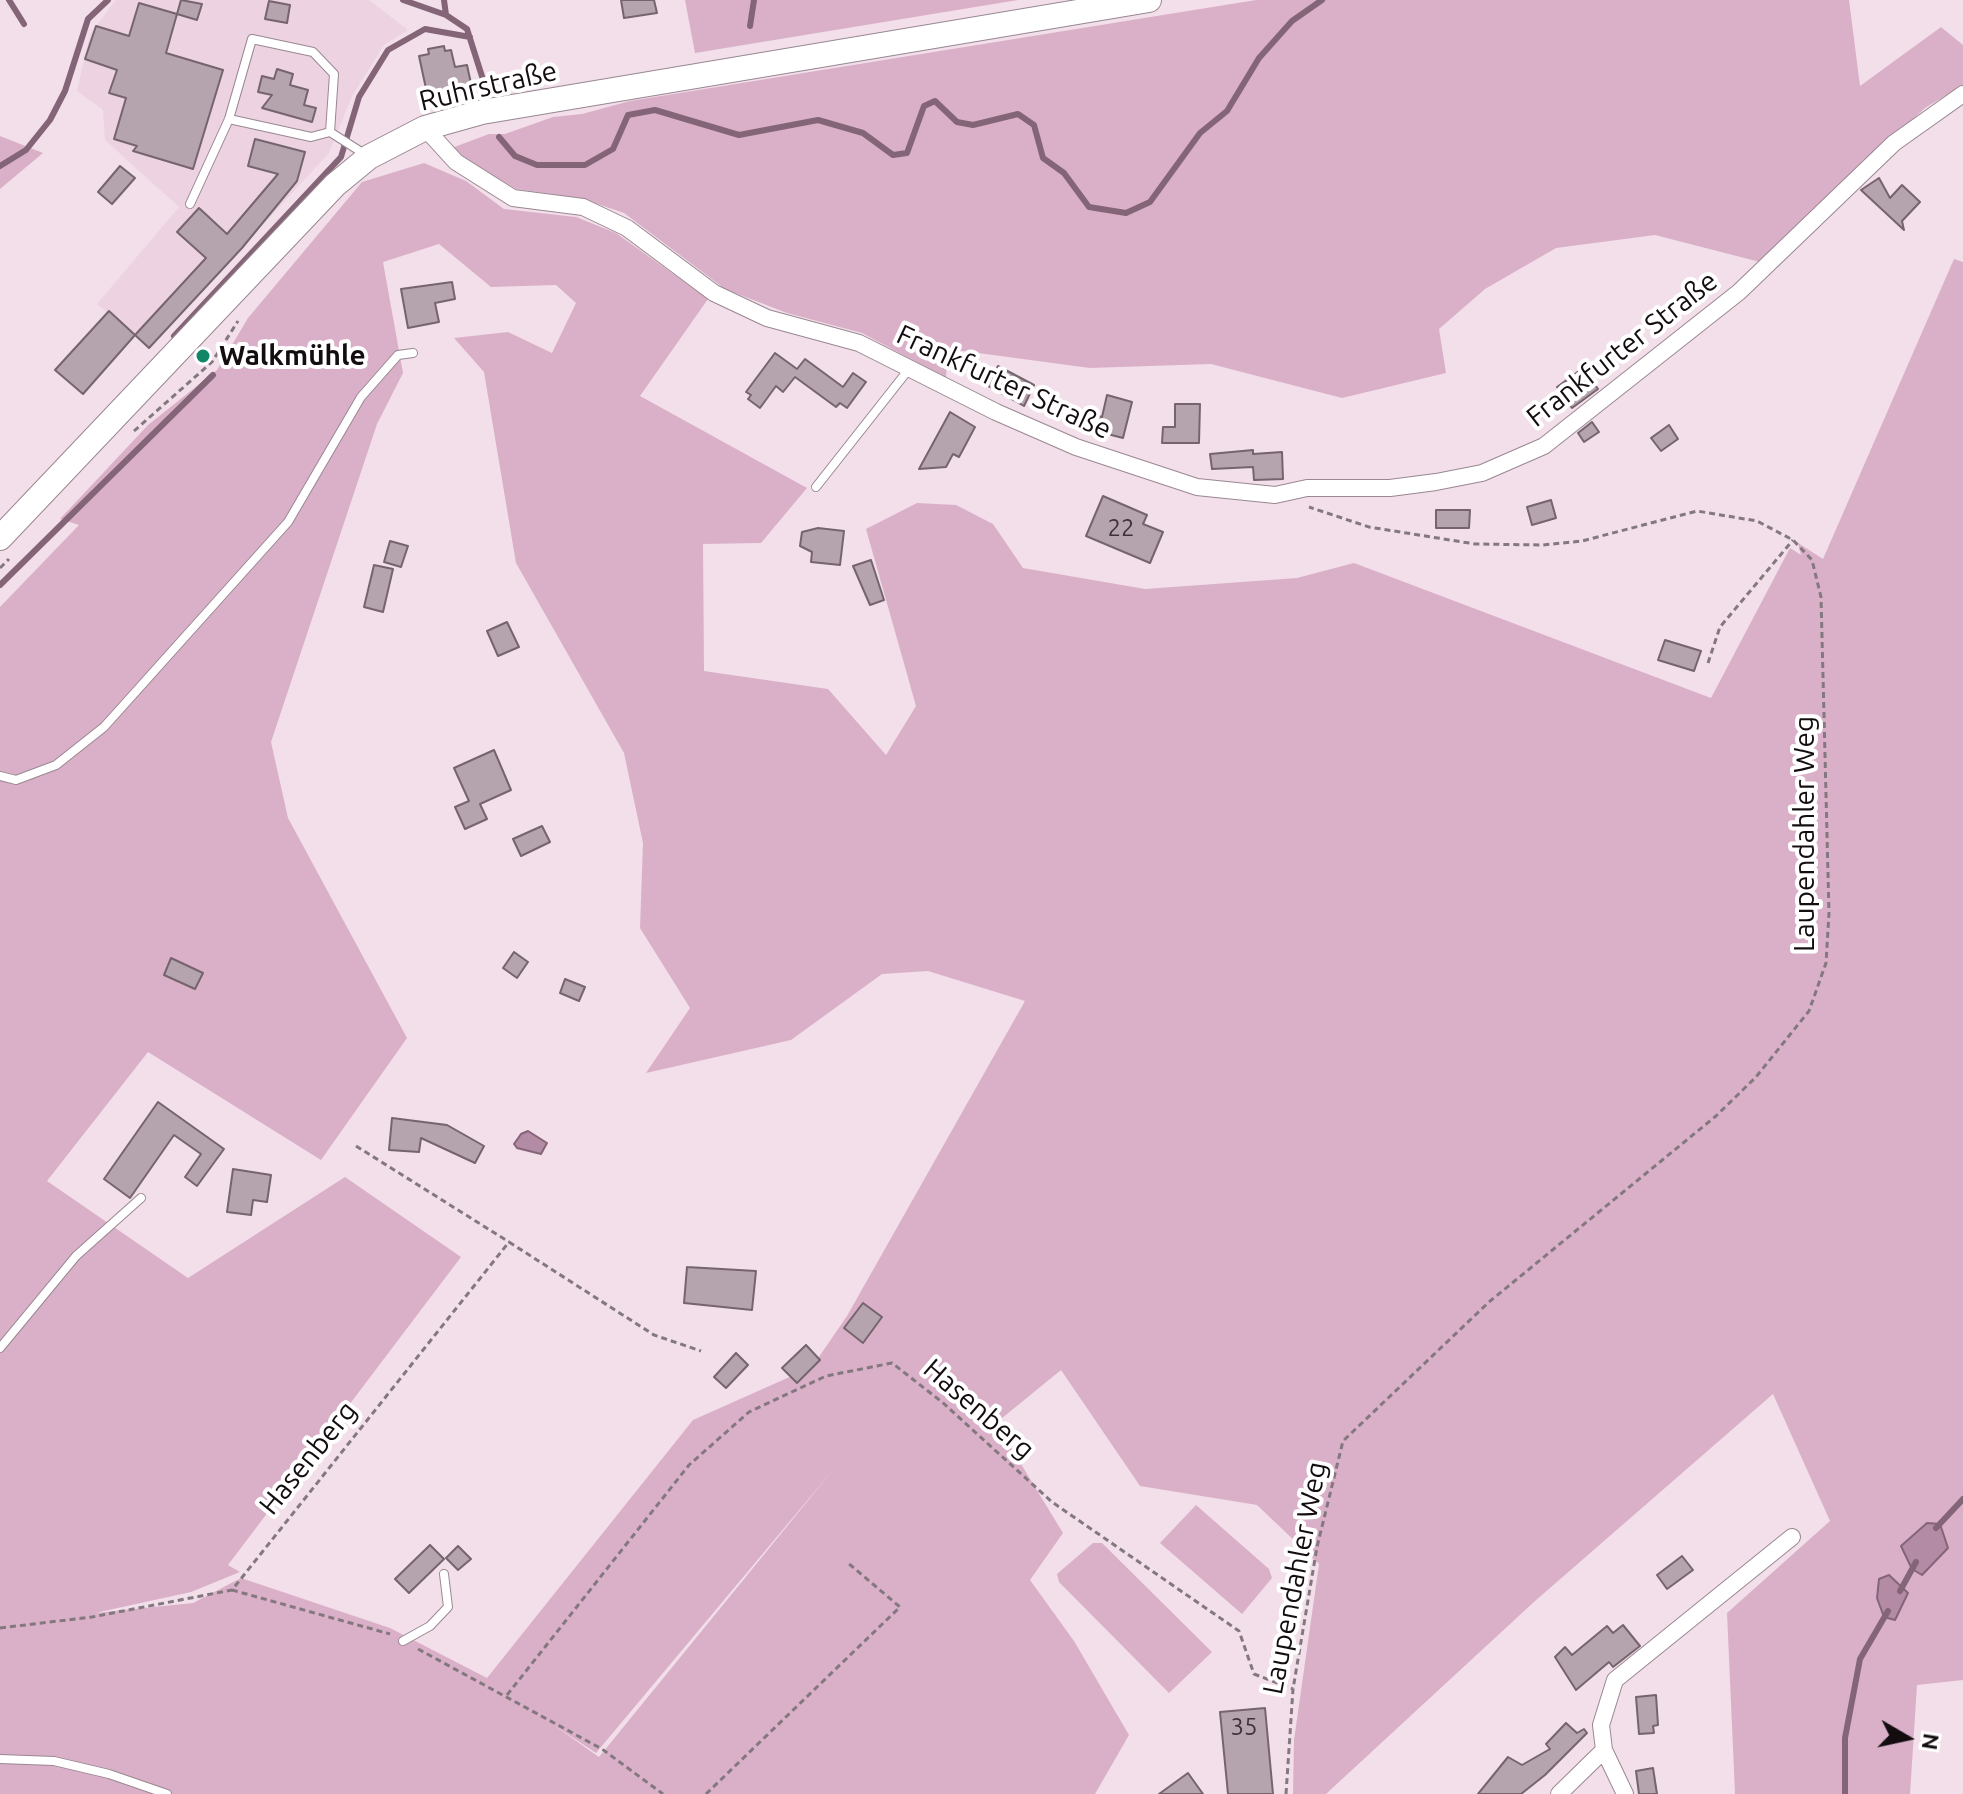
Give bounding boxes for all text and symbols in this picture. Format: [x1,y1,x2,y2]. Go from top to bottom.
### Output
street label: Ruhrstraße [416,54,560,118]
street label: Frankfurter Straße [1520,264,1724,434]
street label: Frankfurter Straße [891,318,1117,446]
place label: Walkmühle [219,339,366,373]
marker: Walkmühle [194,347,212,365]
house number: 22 [1107,514,1135,542]
street label: Laupendahler Weg [1788,716,1822,952]
street label: Hasenberg [917,1352,1041,1466]
street label: Hasenberg [252,1395,364,1521]
street label: Laupendahler Weg [1256,1459,1334,1697]
north arrow [1867,1698,1947,1778]
house number: 35 [1230,1713,1258,1741]
text: N [1918,1732,1945,1752]

